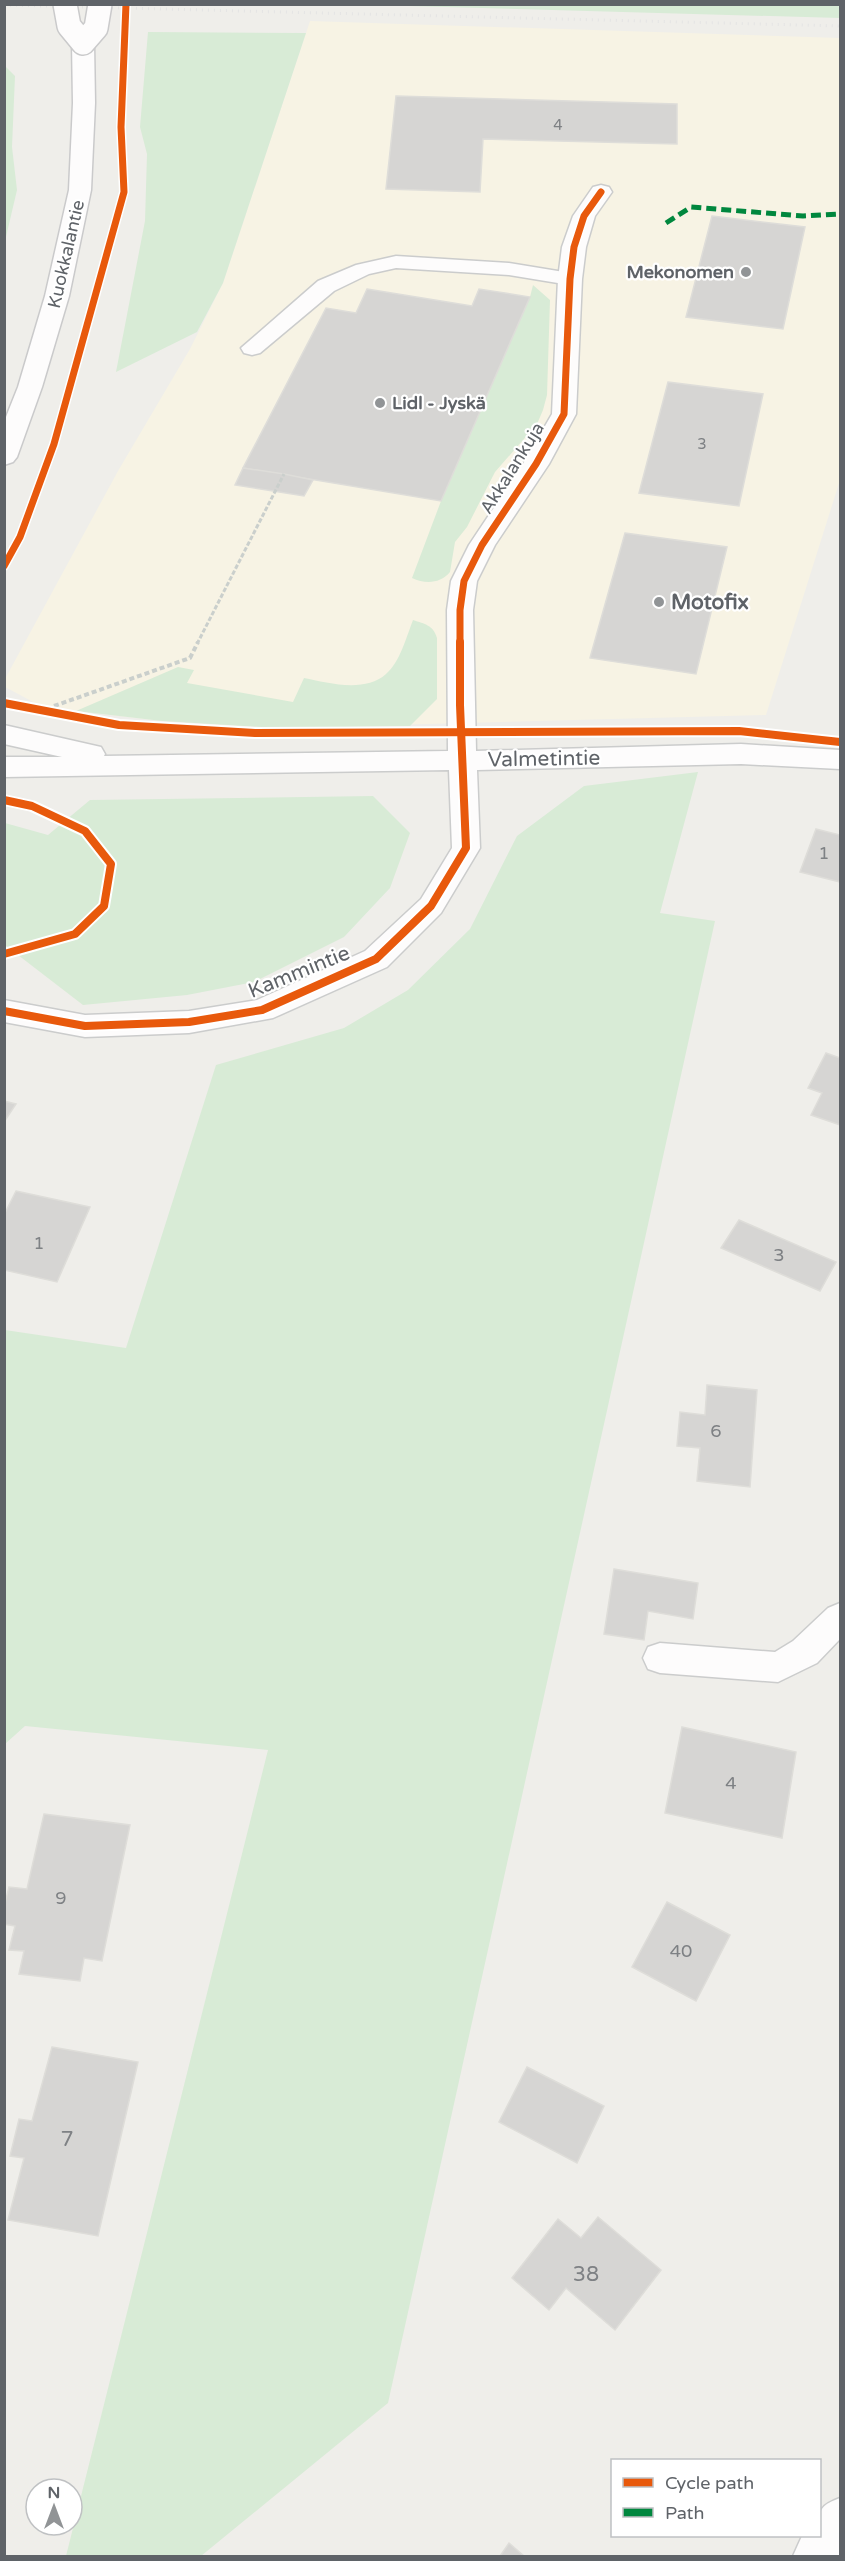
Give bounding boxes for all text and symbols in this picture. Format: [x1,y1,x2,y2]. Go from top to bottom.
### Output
house number: 4 [553,116,563,134]
street label: Kuokkalantie [43,198,89,310]
place label: Mekonomen [627,261,734,283]
marker: Mekonomen [739,265,753,279]
place label: Lidl - Jyskä [392,392,486,414]
marker: Lidl - Jyskä [373,396,387,410]
street label: Akkalankuja [475,418,549,518]
house number: 3 [697,435,707,453]
place label: Motofix [671,590,749,615]
marker: Motofix [652,595,666,609]
street label: Valmetintie [488,746,601,772]
house number: 1 [818,842,830,864]
street label: Kammintie [245,940,354,1004]
house number: 1 [33,1232,45,1254]
house number: 3 [773,1244,785,1266]
house number: 6 [710,1420,722,1442]
house number: 4 [725,1772,737,1794]
house number: 9 [55,1887,67,1909]
house number: 40 [670,1940,692,1962]
house number: 7 [60,2127,74,2152]
house number: 38 [573,2262,599,2287]
legend [611,2459,821,2537]
text: Cycle path [665,2472,754,2494]
north arrow [24,2477,84,2537]
text: N [48,2483,60,2503]
text: Path [665,2502,704,2524]

